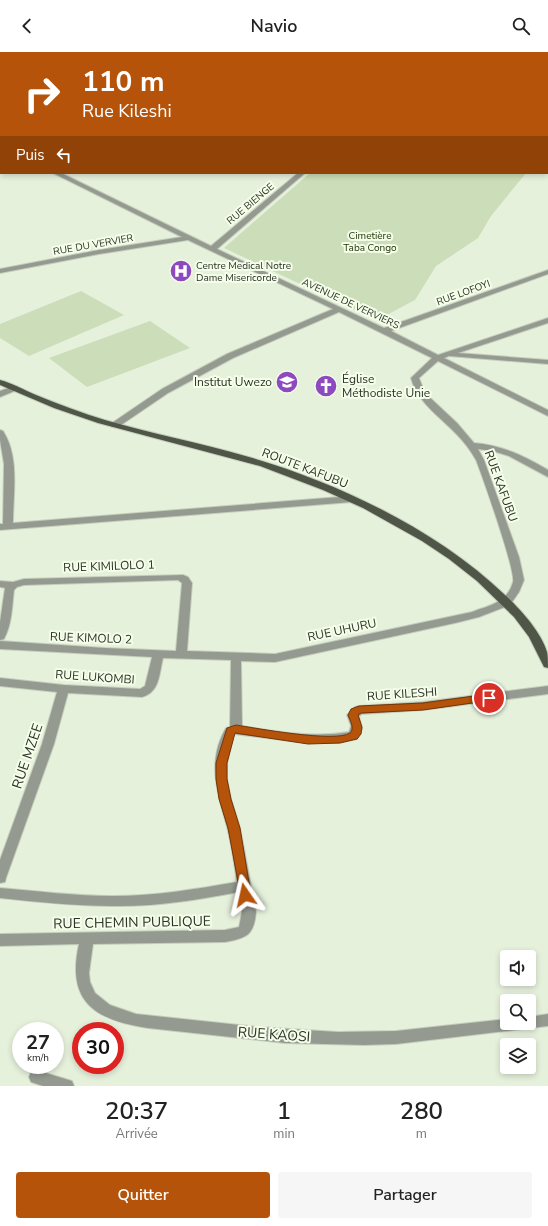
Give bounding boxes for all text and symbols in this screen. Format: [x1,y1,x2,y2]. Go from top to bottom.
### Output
text: Navio [251,14,297,38]
icon: back [16,15,38,37]
icon: search [510,15,532,37]
text: 110 m [82,63,165,101]
icon: right [16,68,68,120]
text: Rue Kileshi [82,99,172,123]
icon: left [53,144,75,166]
text: Puis [16,145,45,165]
street label: RUE BIENGE [224,180,277,228]
park label: Cimetière Taba Congo [343,229,397,255]
street label: RUE DU VERVIER [52,231,135,259]
hospital icon: Centre Medical Notre Dame Misericorde [168,258,194,284]
place label: Centre Medical Notre Dame Misericorde [196,259,291,285]
street label: AVENUE DE VERVIERS [300,275,401,333]
street label: RUE LOFOYI [434,277,492,309]
school or university icon: Institut Uwezo [274,369,300,395]
place label: Église Méthodiste Unie [342,371,430,401]
church icon: Église Méthodiste Unie [313,373,339,399]
place label: Institut Uwezo [194,374,272,390]
street label: ROUTE KAFUBU [260,444,350,492]
street label: RUE KAFUBU [481,448,521,524]
street label: RUE KIMILOLO 1 [63,556,155,576]
street label: RUE UHURU [306,615,378,645]
street label: RUE KIMOLO 2 [50,629,132,647]
street label: RUE LUKOMBI [55,666,135,688]
pin [472,681,506,715]
street label: RUE KILESHI [366,684,438,704]
icon: arrive [478,687,500,709]
street label: RUE MZEE [7,721,48,791]
position arrow [224,874,266,916]
street label: RUE CHEMIN PUBLIQUE [53,912,211,933]
map controls [500,950,536,1074]
button: sound [500,950,536,986]
button: search [500,994,536,1030]
speed limit sign: 30 [72,1022,124,1074]
street label: RUE KAOSI [237,1022,311,1047]
text: 27 [26,1029,50,1056]
button: layers [500,1038,536,1074]
text: km/h [27,1051,49,1065]
text: 20:37 [105,1095,168,1127]
text: 1 [277,1095,291,1127]
text: 280 [400,1095,443,1127]
text: Arrivée [116,1125,158,1143]
text: min [273,1125,295,1143]
text: m [416,1125,427,1143]
button: Quitter [16,1172,270,1218]
button: Partager [278,1172,532,1218]

